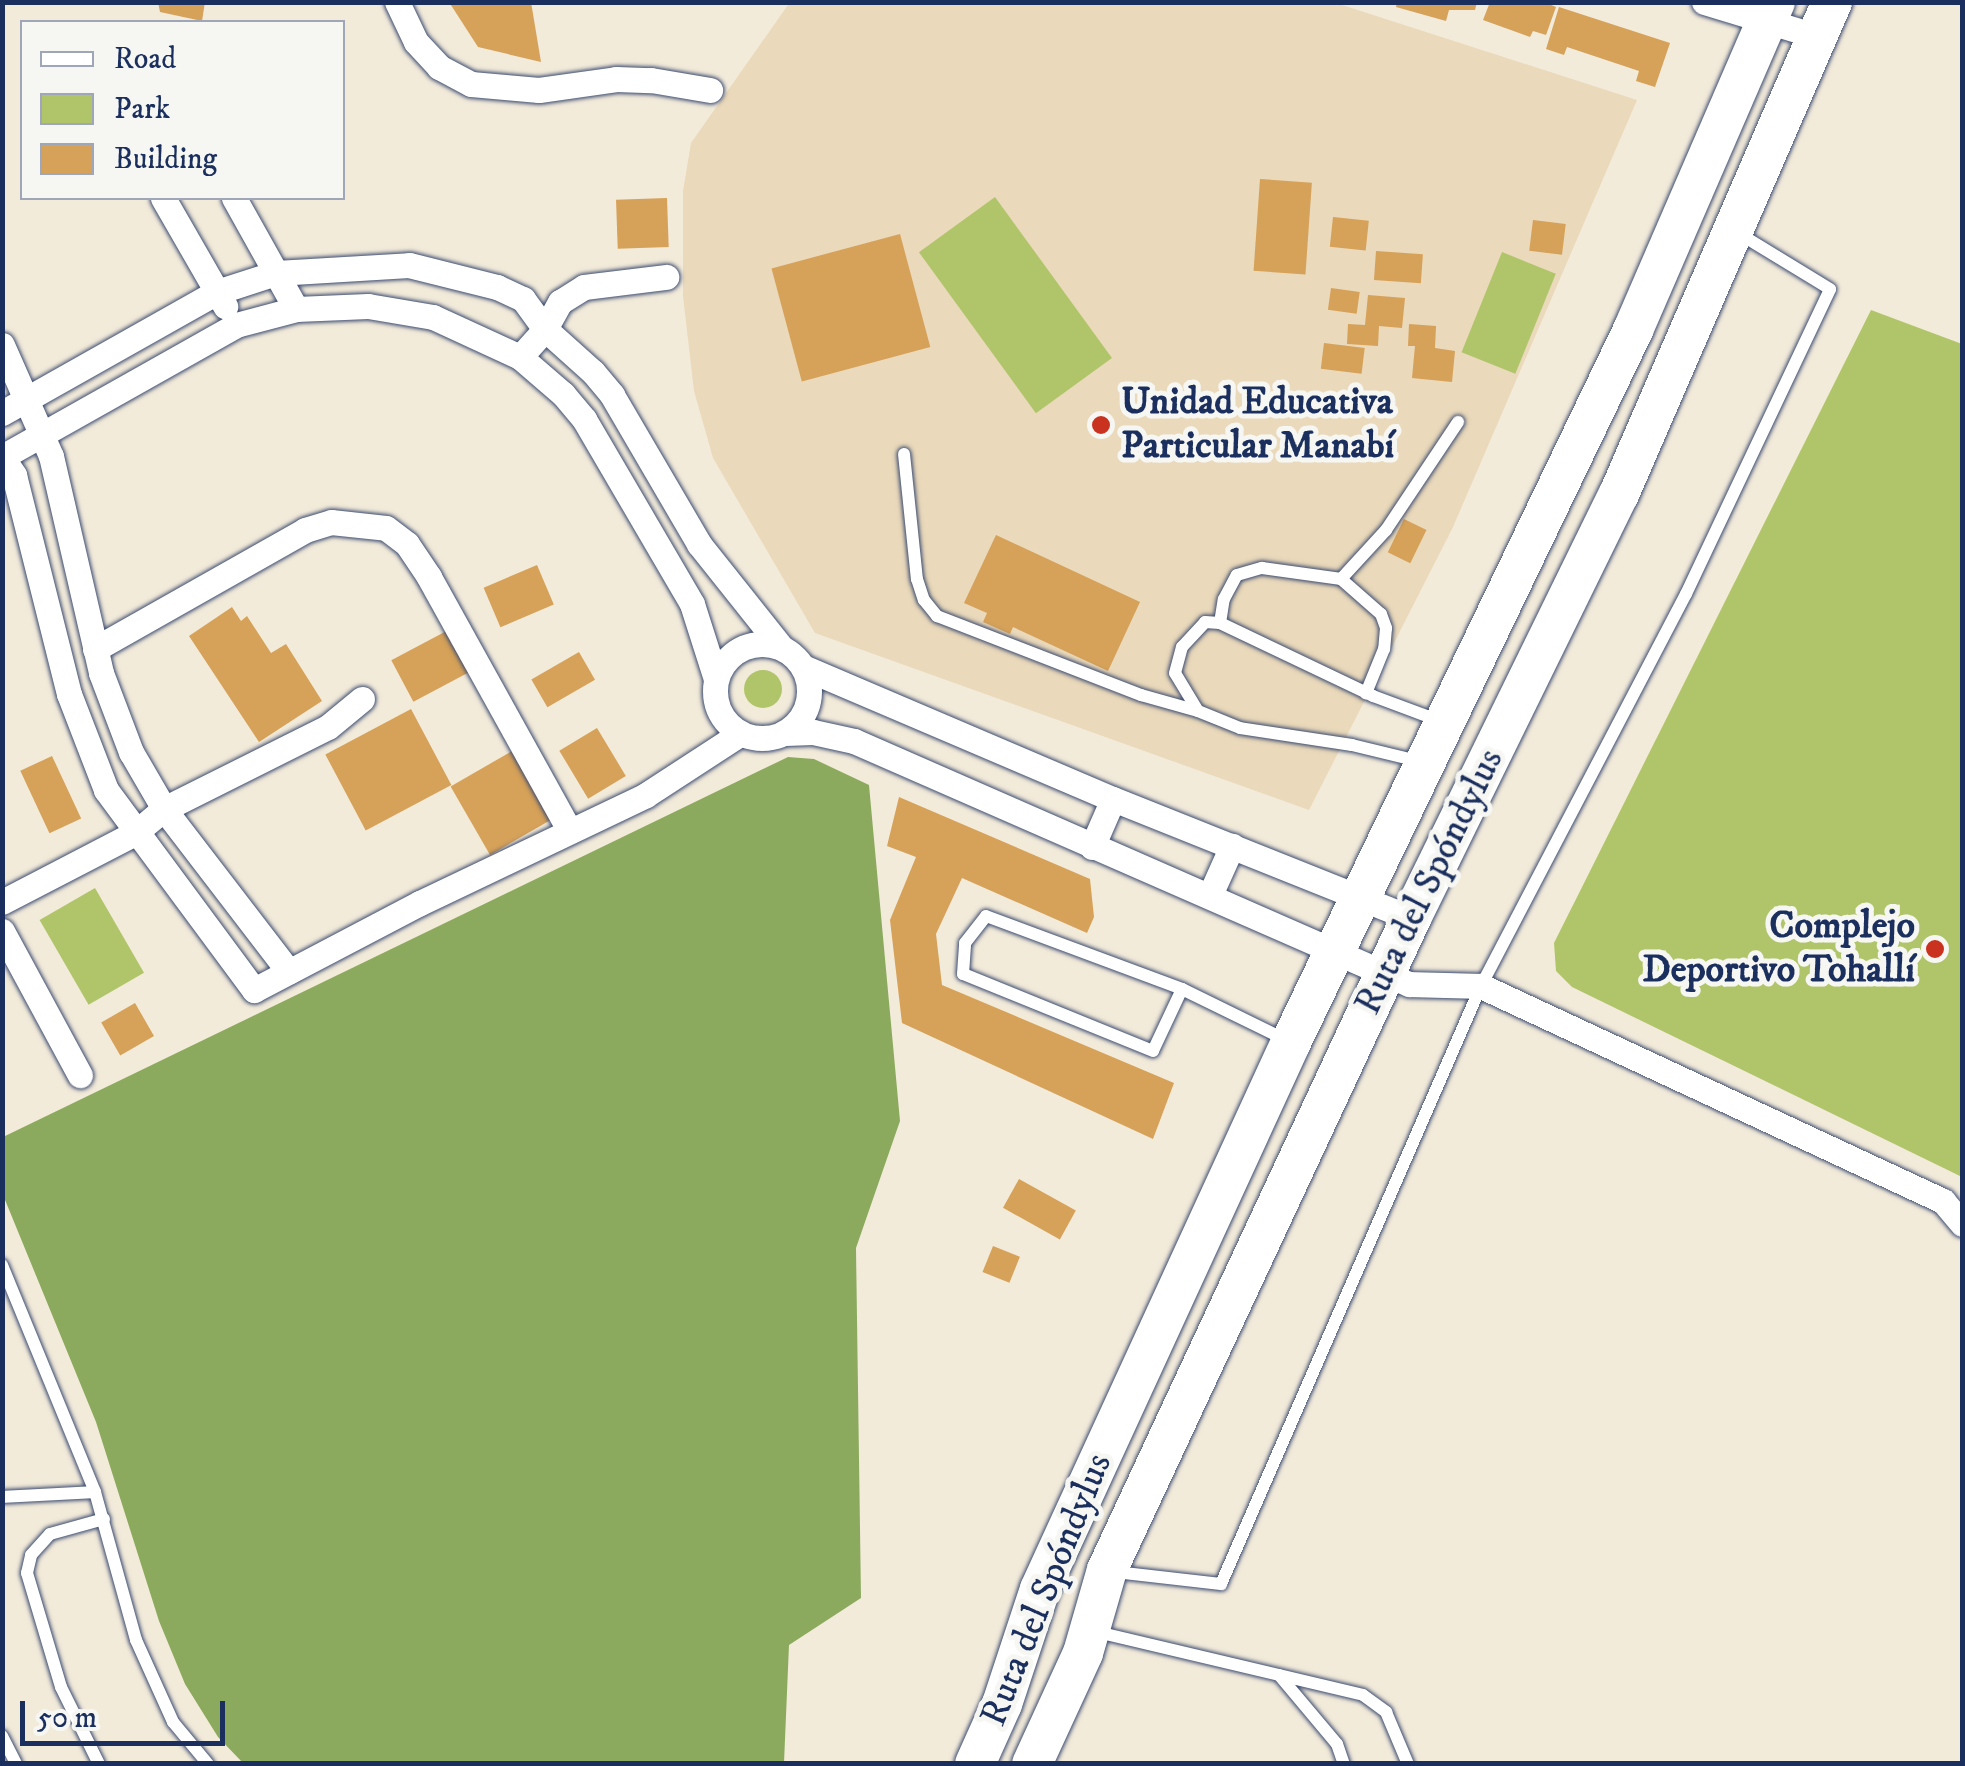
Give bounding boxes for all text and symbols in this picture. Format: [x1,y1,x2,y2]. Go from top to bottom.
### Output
legend [20,20,345,200]
text: Road [114,41,176,78]
text: Park [114,91,170,128]
text: Building [114,141,217,178]
place label: Unidad Educativa Particular Manabí [1121,380,1394,469]
marker: Unidad Educativa Particular Manabí [1090,414,1112,436]
street label: Ruta del Spóndylus [1346,742,1514,1022]
place label: Complejo Deportivo Tohallí [1643,904,1915,994]
marker: Complejo Deportivo Tohallí [1924,938,1946,960]
street label: Ruta del Spóndylus [972,1447,1122,1733]
scale bar [25,1681,230,1743]
text: 50 m [37,1700,97,1737]

